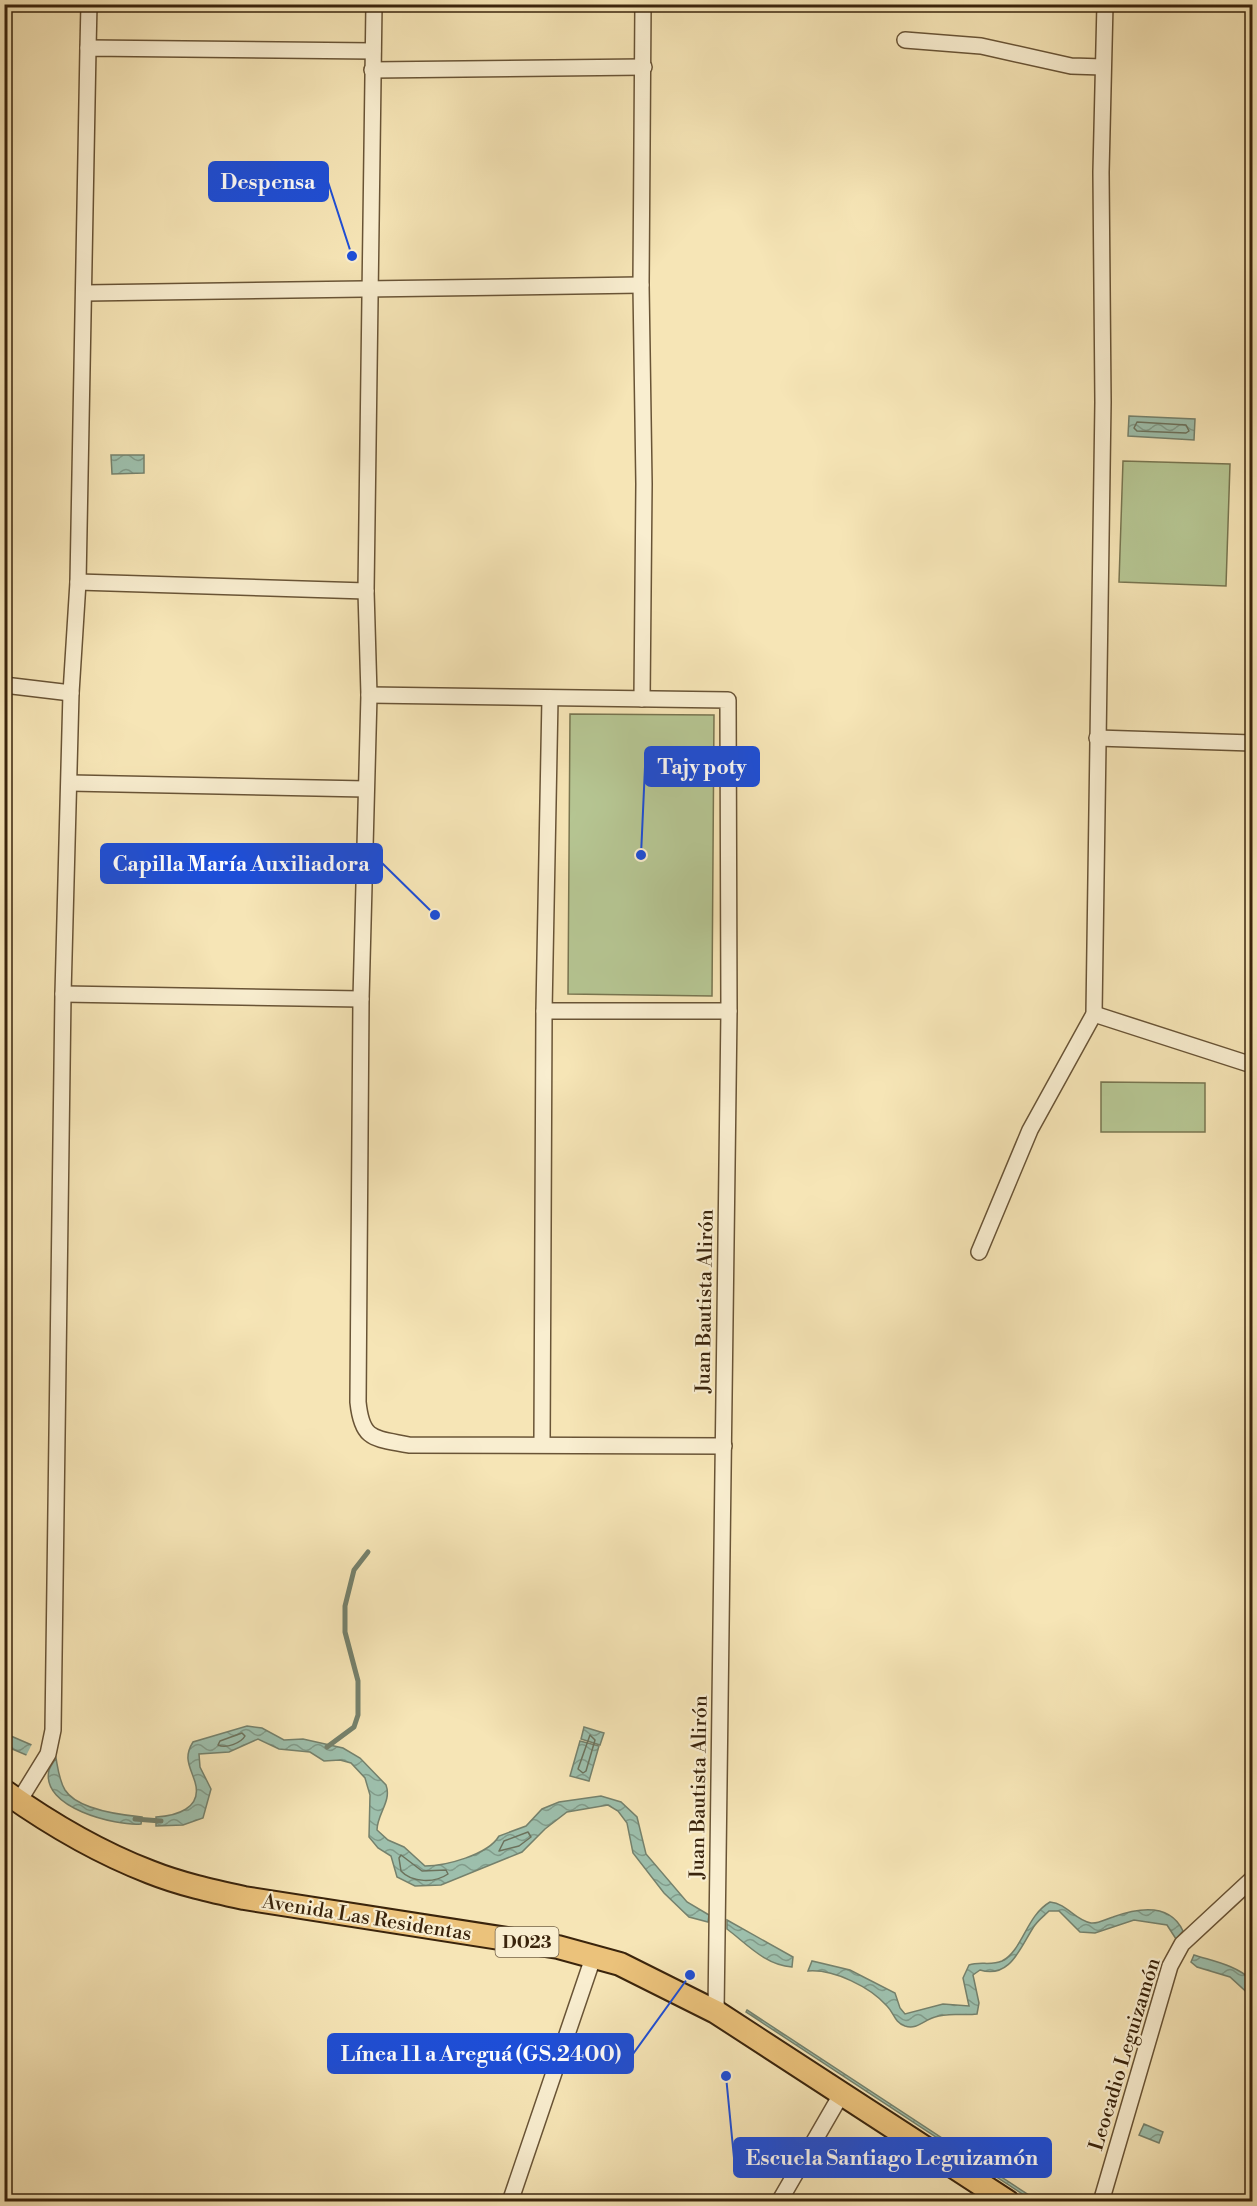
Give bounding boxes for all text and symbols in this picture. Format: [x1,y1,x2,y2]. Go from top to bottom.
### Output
callout: Despensa [209,162,328,201]
text: Despensa [221,170,316,196]
callout: Tajy poty [645,747,759,786]
text: Tajy poty [657,755,747,781]
callout: Capilla María Auxiliadora [101,844,382,883]
text: Capilla María Auxiliadora [112,852,370,878]
street label: Juan Bautista Alirón [691,1209,720,1394]
street label: Juan Bautista Alirón [685,1695,714,1880]
street label: Avenida Las Residentas [259,1889,473,1947]
road number: D023 [496,1927,558,1957]
street label: Leocadio Leguizamón [1084,1955,1167,2154]
callout: Línea 11 a Areguá (GS.2400) [328,2034,633,2073]
text: Línea 11 a Areguá (GS.2400) [341,2042,621,2068]
callout: Escuela Santiago Leguizamón [734,2138,1051,2177]
text: Escuela Santiago Leguizamón [746,2146,1038,2172]

